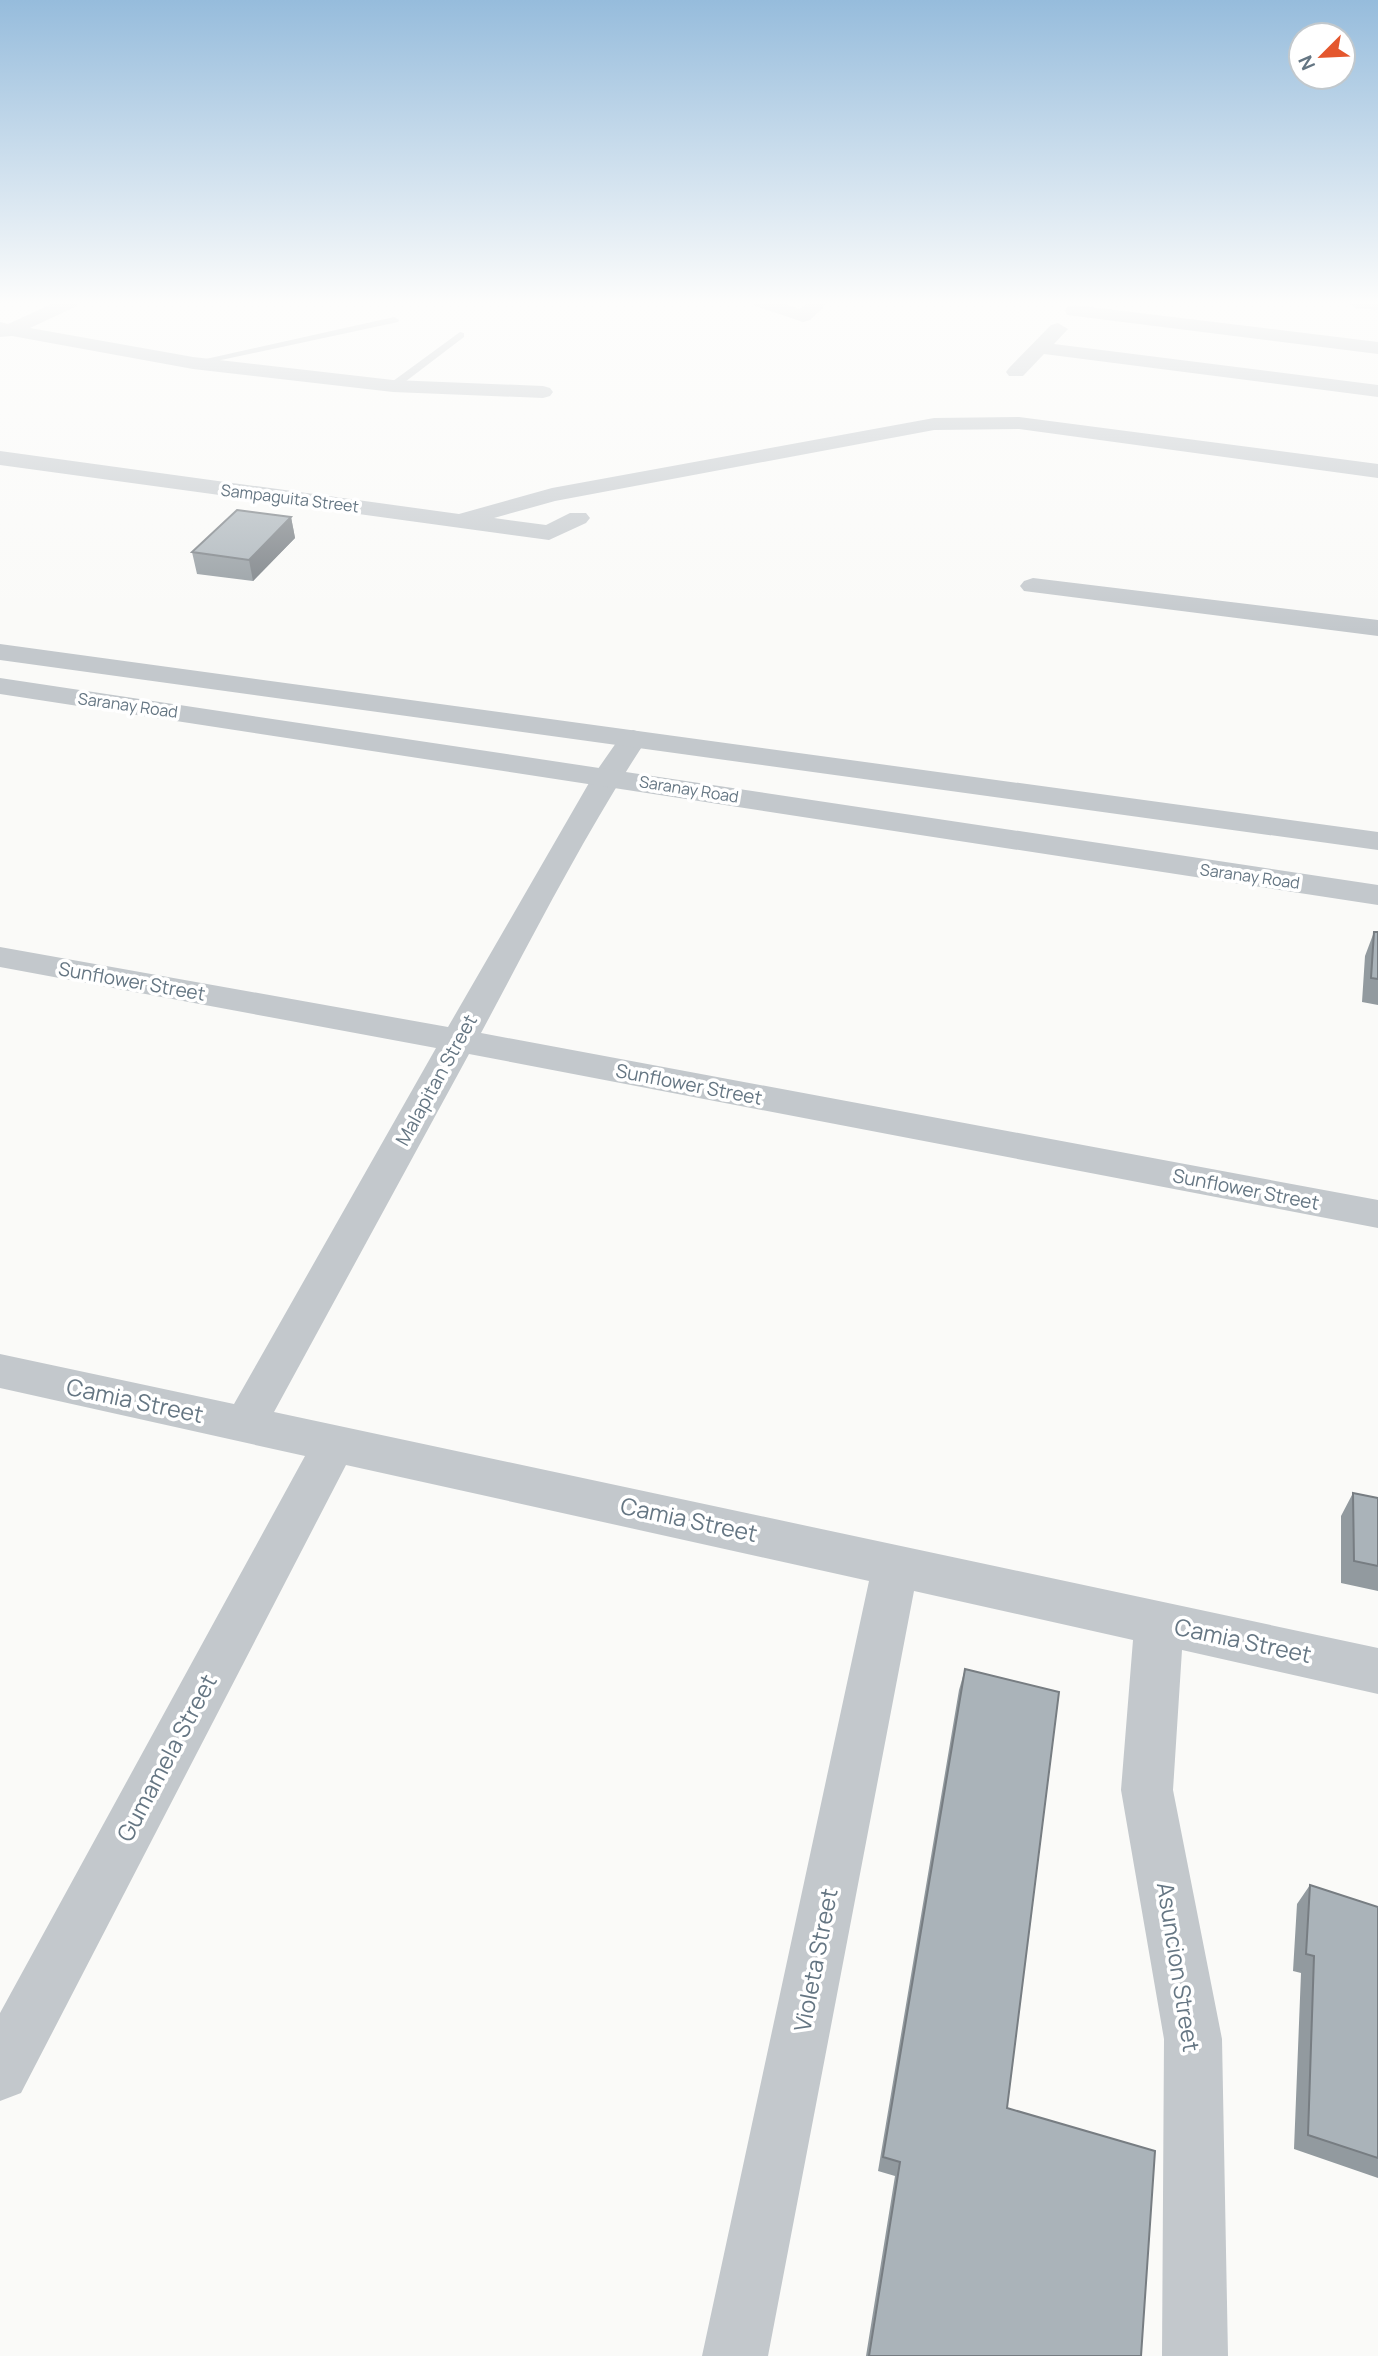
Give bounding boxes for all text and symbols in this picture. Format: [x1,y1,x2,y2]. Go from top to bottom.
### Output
north arrow [1287,21,1357,91]
text: N [1292,51,1321,74]
street label: Sampaguita Street [220,479,360,517]
street label: Saranay Road [77,687,179,723]
street label: Saranay Road [638,770,740,808]
street label: Saranay Road [1199,858,1301,894]
street label: Sunflower Street [56,955,208,1007]
street label: Malapitan Street [389,1010,483,1150]
street label: Sunflower Street [613,1057,765,1111]
street label: Sunflower Street [1170,1162,1322,1216]
street label: Camia Street [64,1370,207,1430]
street label: Camia Street [618,1489,761,1549]
street label: Camia Street [1172,1610,1315,1670]
street label: Gumamela Street [108,1668,224,1847]
street label: Asuncion Street [1150,1880,1208,2054]
street label: Violeta Street [785,1885,845,2034]

